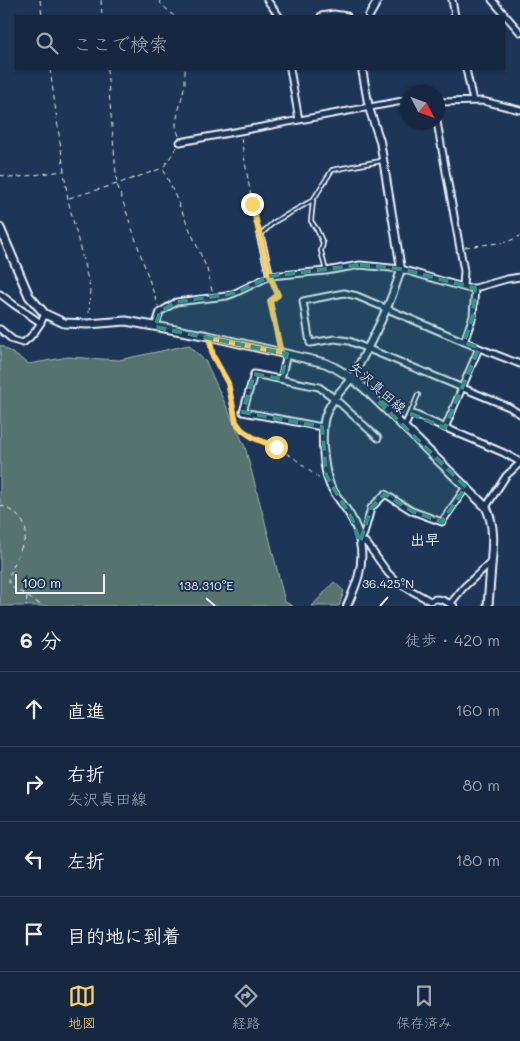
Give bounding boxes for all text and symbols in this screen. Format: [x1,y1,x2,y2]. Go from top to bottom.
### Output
search box [15,15,505,70]
icon: search [33,29,61,57]
text: ここで検索 [73,31,168,56]
north arrow [400,85,445,130]
route end [241,193,264,216]
street label: 矢沢真田線 [345,357,411,417]
route start [265,436,288,459]
district label: 出早 [410,529,440,549]
scale bar [15,571,105,594]
text: 100 m [22,573,61,592]
text: 36.425°N [362,575,414,591]
text: 138.310°E [179,577,233,593]
text: 6 分 [20,626,61,653]
text: 徒歩 · 420 m [405,629,500,650]
icon: ahead [20,695,48,723]
text: 直進 [67,698,105,723]
text: 160 m [455,699,500,720]
text: 右折 [67,761,105,786]
icon: right [20,770,48,798]
text: 80 m [463,774,500,795]
text: 矢沢真田線 [67,788,147,809]
icon: left [20,845,48,873]
text: 左折 [67,848,105,873]
text: 180 m [455,849,500,870]
icon: arrive [20,920,48,948]
text: 目的地に到着 [67,923,181,948]
tab: 地図 [68,982,96,1032]
tab: 経路 [232,982,260,1032]
tab: 保存済み [396,982,452,1032]

